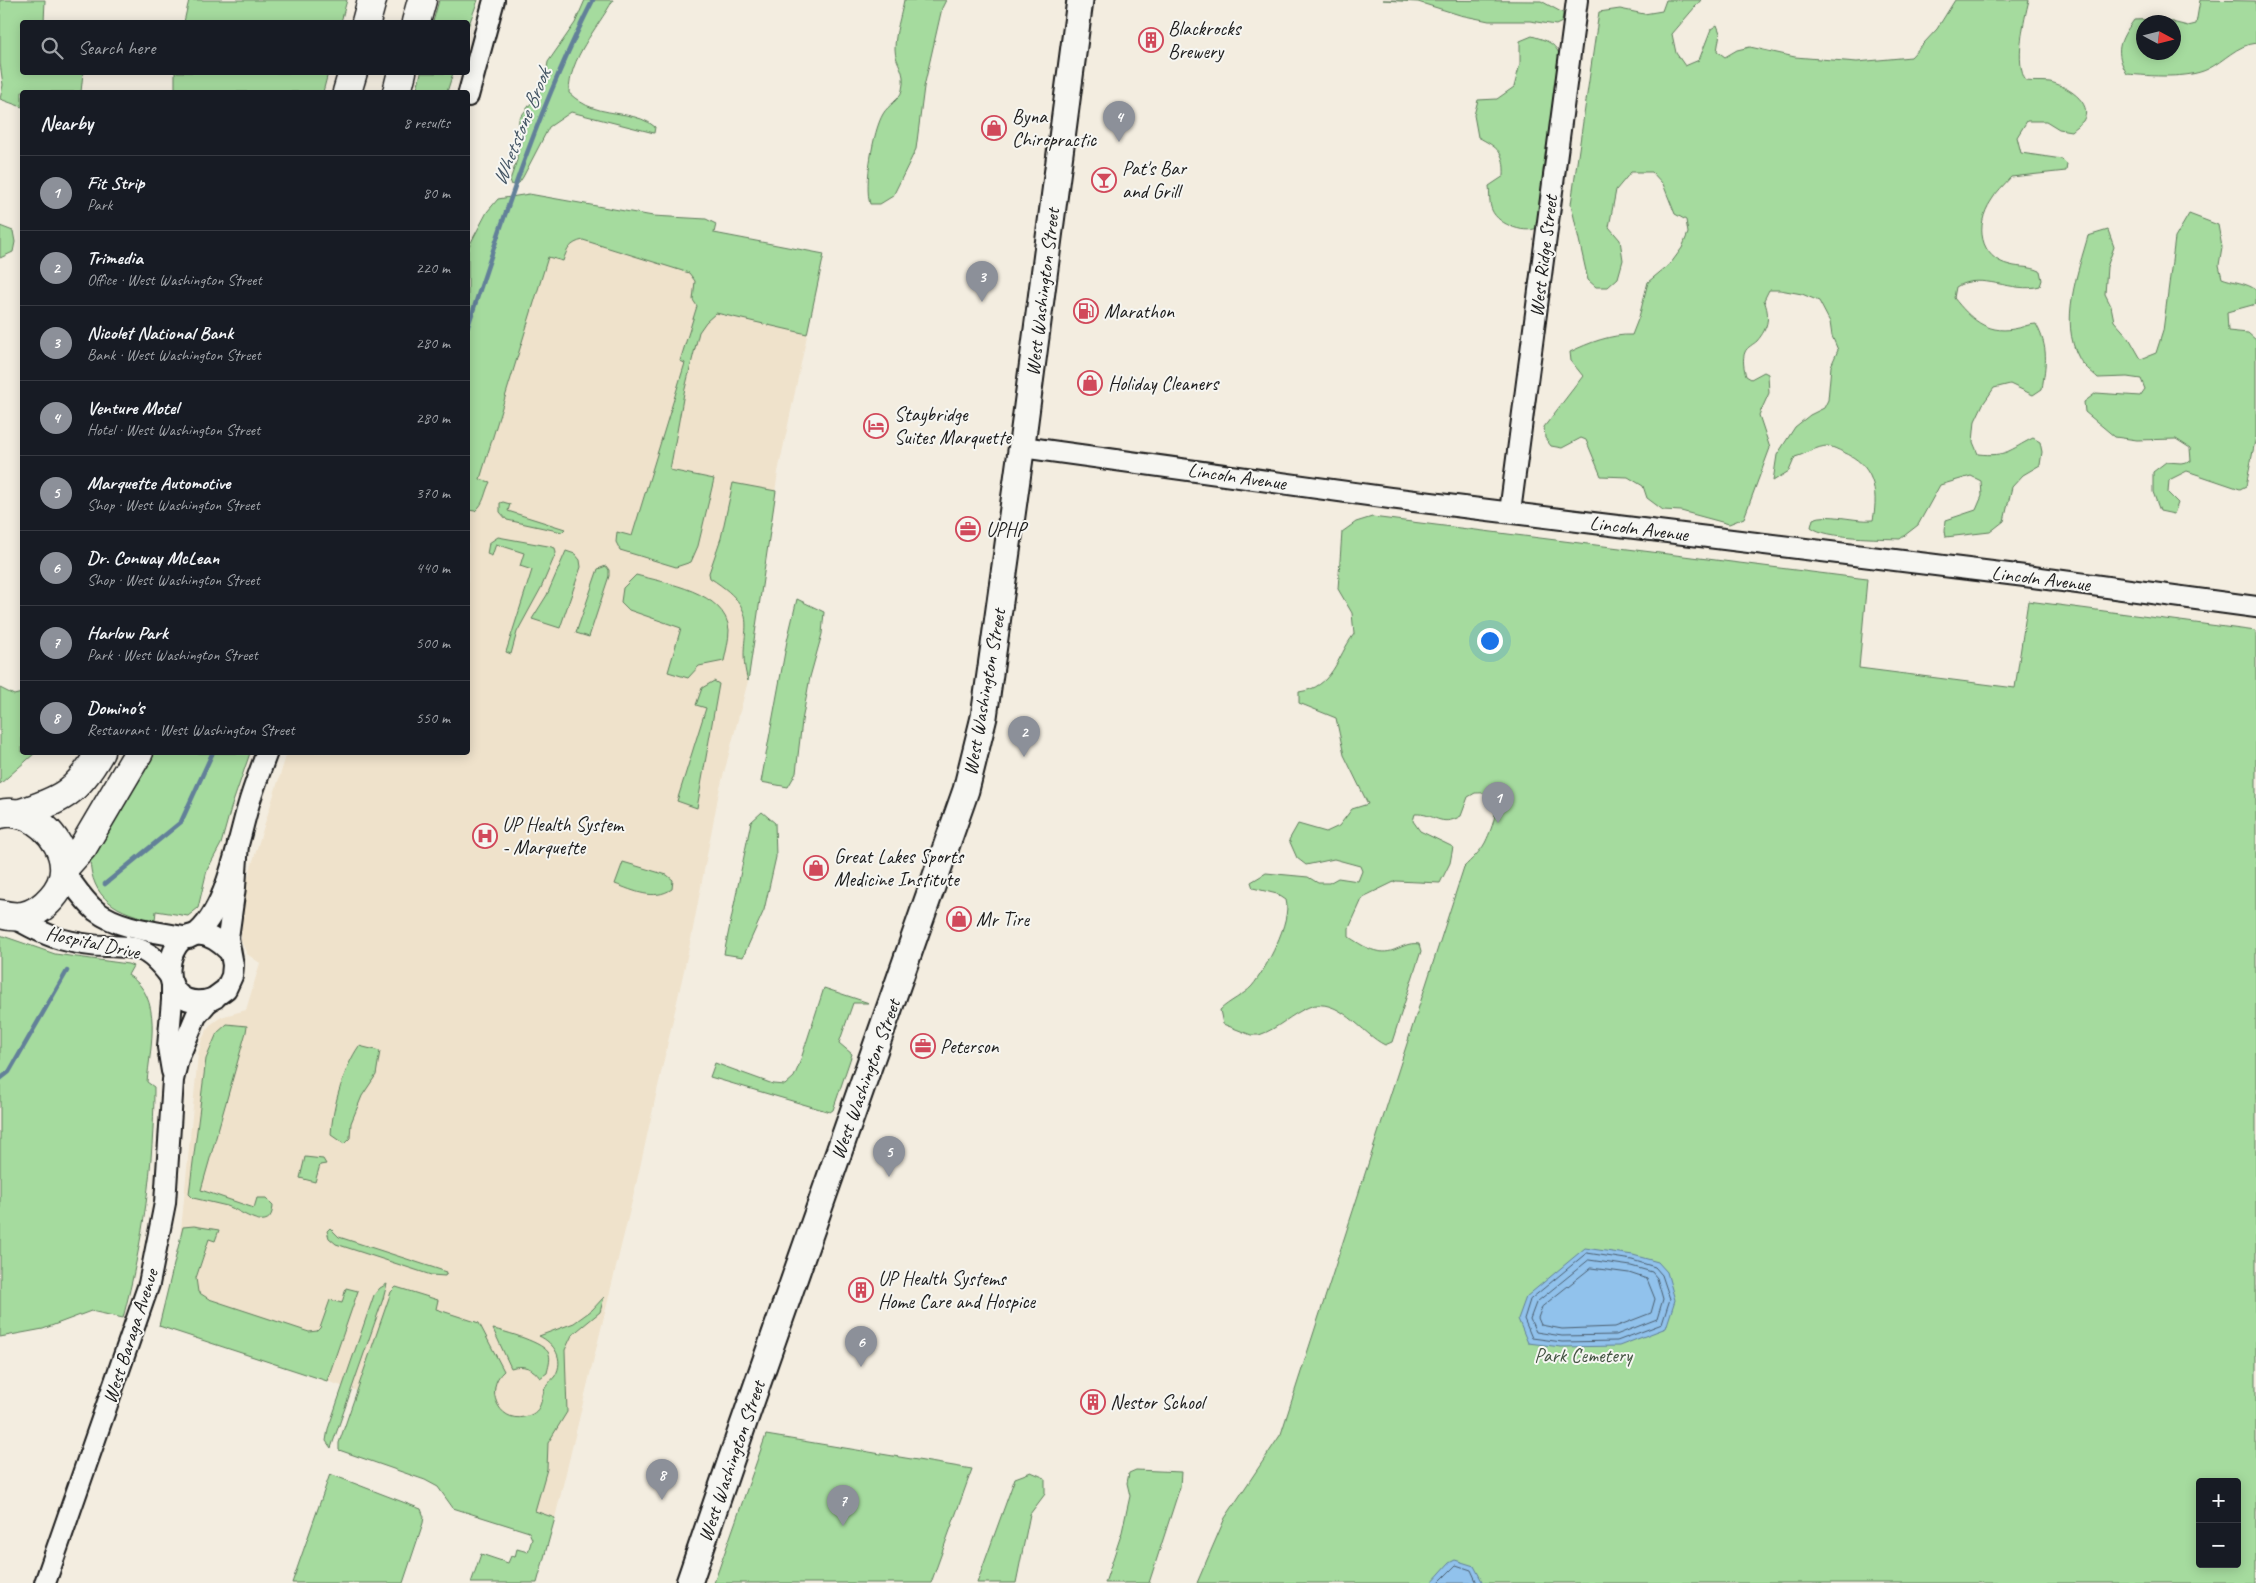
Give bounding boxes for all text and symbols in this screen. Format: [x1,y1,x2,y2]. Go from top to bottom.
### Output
north arrow [2136,15,2181,60]
place label: Blackrocks Brewery [1168,16,1243,64]
search box [20,20,470,75]
building icon: Blackrocks Brewery [1138,27,1164,53]
icon: search [38,34,66,62]
text: Search here [78,36,155,60]
water label: Whetstone Brook [486,62,557,189]
pin: 4 [1103,101,1135,142]
place label: Byna Chiropractic [1012,104,1097,152]
text: Nearby [40,110,93,136]
text: 8 results [403,113,450,133]
shop icon: Byna Chiropractic [981,115,1007,141]
place label: Pat's Bar and Grill [1122,156,1188,204]
bar icon: Pat's Bar and Grill [1091,167,1117,193]
text: Fit Strip [87,171,144,195]
text: 1 [52,183,60,203]
text: 80 m [423,183,450,203]
street label: West Ridge Street [1524,192,1564,318]
text: Park [87,195,112,215]
street label: West Washington Street [1020,205,1065,377]
text: Trimedia [87,246,143,270]
text: 2 [52,258,60,278]
text: 220 m [416,258,450,278]
pin: 3 [966,261,998,302]
text: Office · West Washington Street [87,270,262,290]
fuel station icon: Marathon [1073,298,1099,324]
place label: Marathon [1104,299,1175,324]
text: Nicolet National Bank [87,321,233,345]
text: 3 [52,333,60,353]
text: 280 m [416,333,450,353]
text: Bank · West Washington Street [87,345,261,365]
shop icon: Holiday Cleaners [1077,370,1103,396]
place label: Holiday Cleaners [1108,371,1220,396]
text: Venture Motel [87,396,179,420]
place label: Staybridge Suites Marquette [894,402,1012,450]
text: 4 [52,408,60,428]
text: 280 m [416,408,450,428]
hotel icon: Staybridge Suites Marquette [863,413,889,439]
text: Hotel · West Washington Street [87,420,260,440]
street label: Lincoln Avenue [1186,457,1289,496]
text: Marquette Automotive [87,471,230,495]
text: 5 [53,483,59,503]
text: 370 m [416,483,450,503]
text: Shop · West Washington Street [87,495,260,515]
street label: Lincoln Avenue [1588,510,1691,547]
office icon: UPHP [955,516,981,542]
place label: UPHP [986,517,1028,542]
text: Dr. Conway McLean [87,546,219,570]
text: 6 [52,558,60,578]
text: 440 m [416,558,450,578]
street label: Lincoln Avenue [1990,560,2093,597]
text: Shop · West Washington Street [87,570,260,590]
street label: West Washington Street [958,605,1012,777]
text: Harlow Park [87,621,168,645]
your location [1477,628,1503,654]
text: 7 [52,633,60,653]
text: 500 m [416,633,450,653]
text: Park · West Washington Street [87,645,258,665]
text: Domino's [87,696,144,720]
text: 8 [52,708,60,728]
text: 550 m [416,708,450,728]
pin: 2 [1008,716,1040,757]
text: Restaurant · West Washington Street [87,720,294,740]
pin: 1 [1482,782,1514,823]
place label: UP Health System - Marquette [502,812,625,860]
hospital icon: UP Health System - Marquette [472,823,498,849]
place label: Great Lakes Sports Medicine Institute [834,844,965,892]
shop icon: Great Lakes Sports Medicine Institute [803,855,829,881]
shop icon: Mr Tire [946,906,972,932]
place label: Mr Tire [976,907,1031,932]
street label: Hospital Drive [44,920,143,965]
street label: West Washington Street [825,994,907,1163]
office icon: Peterson [910,1033,936,1059]
place label: Peterson [940,1034,1000,1059]
pin: 5 [873,1136,905,1177]
street label: West Baraga Avenue [97,1264,164,1406]
place label: UP Health Systems Home Care and Hospice [878,1266,1036,1314]
building icon: UP Health Systems Home Care and Hospice [848,1277,874,1303]
pin: 6 [845,1326,877,1367]
park label: Park Cemetery [1534,1343,1634,1368]
street label: West Washington Street [692,1375,771,1545]
building icon: Nestor School [1080,1389,1106,1415]
place label: Nestor School [1110,1390,1208,1415]
pin: 8 [646,1459,678,1500]
map controls [2196,1478,2241,1568]
button: + [2196,1478,2241,1523]
pin: 7 [827,1485,859,1526]
button: − [2196,1523,2241,1568]

